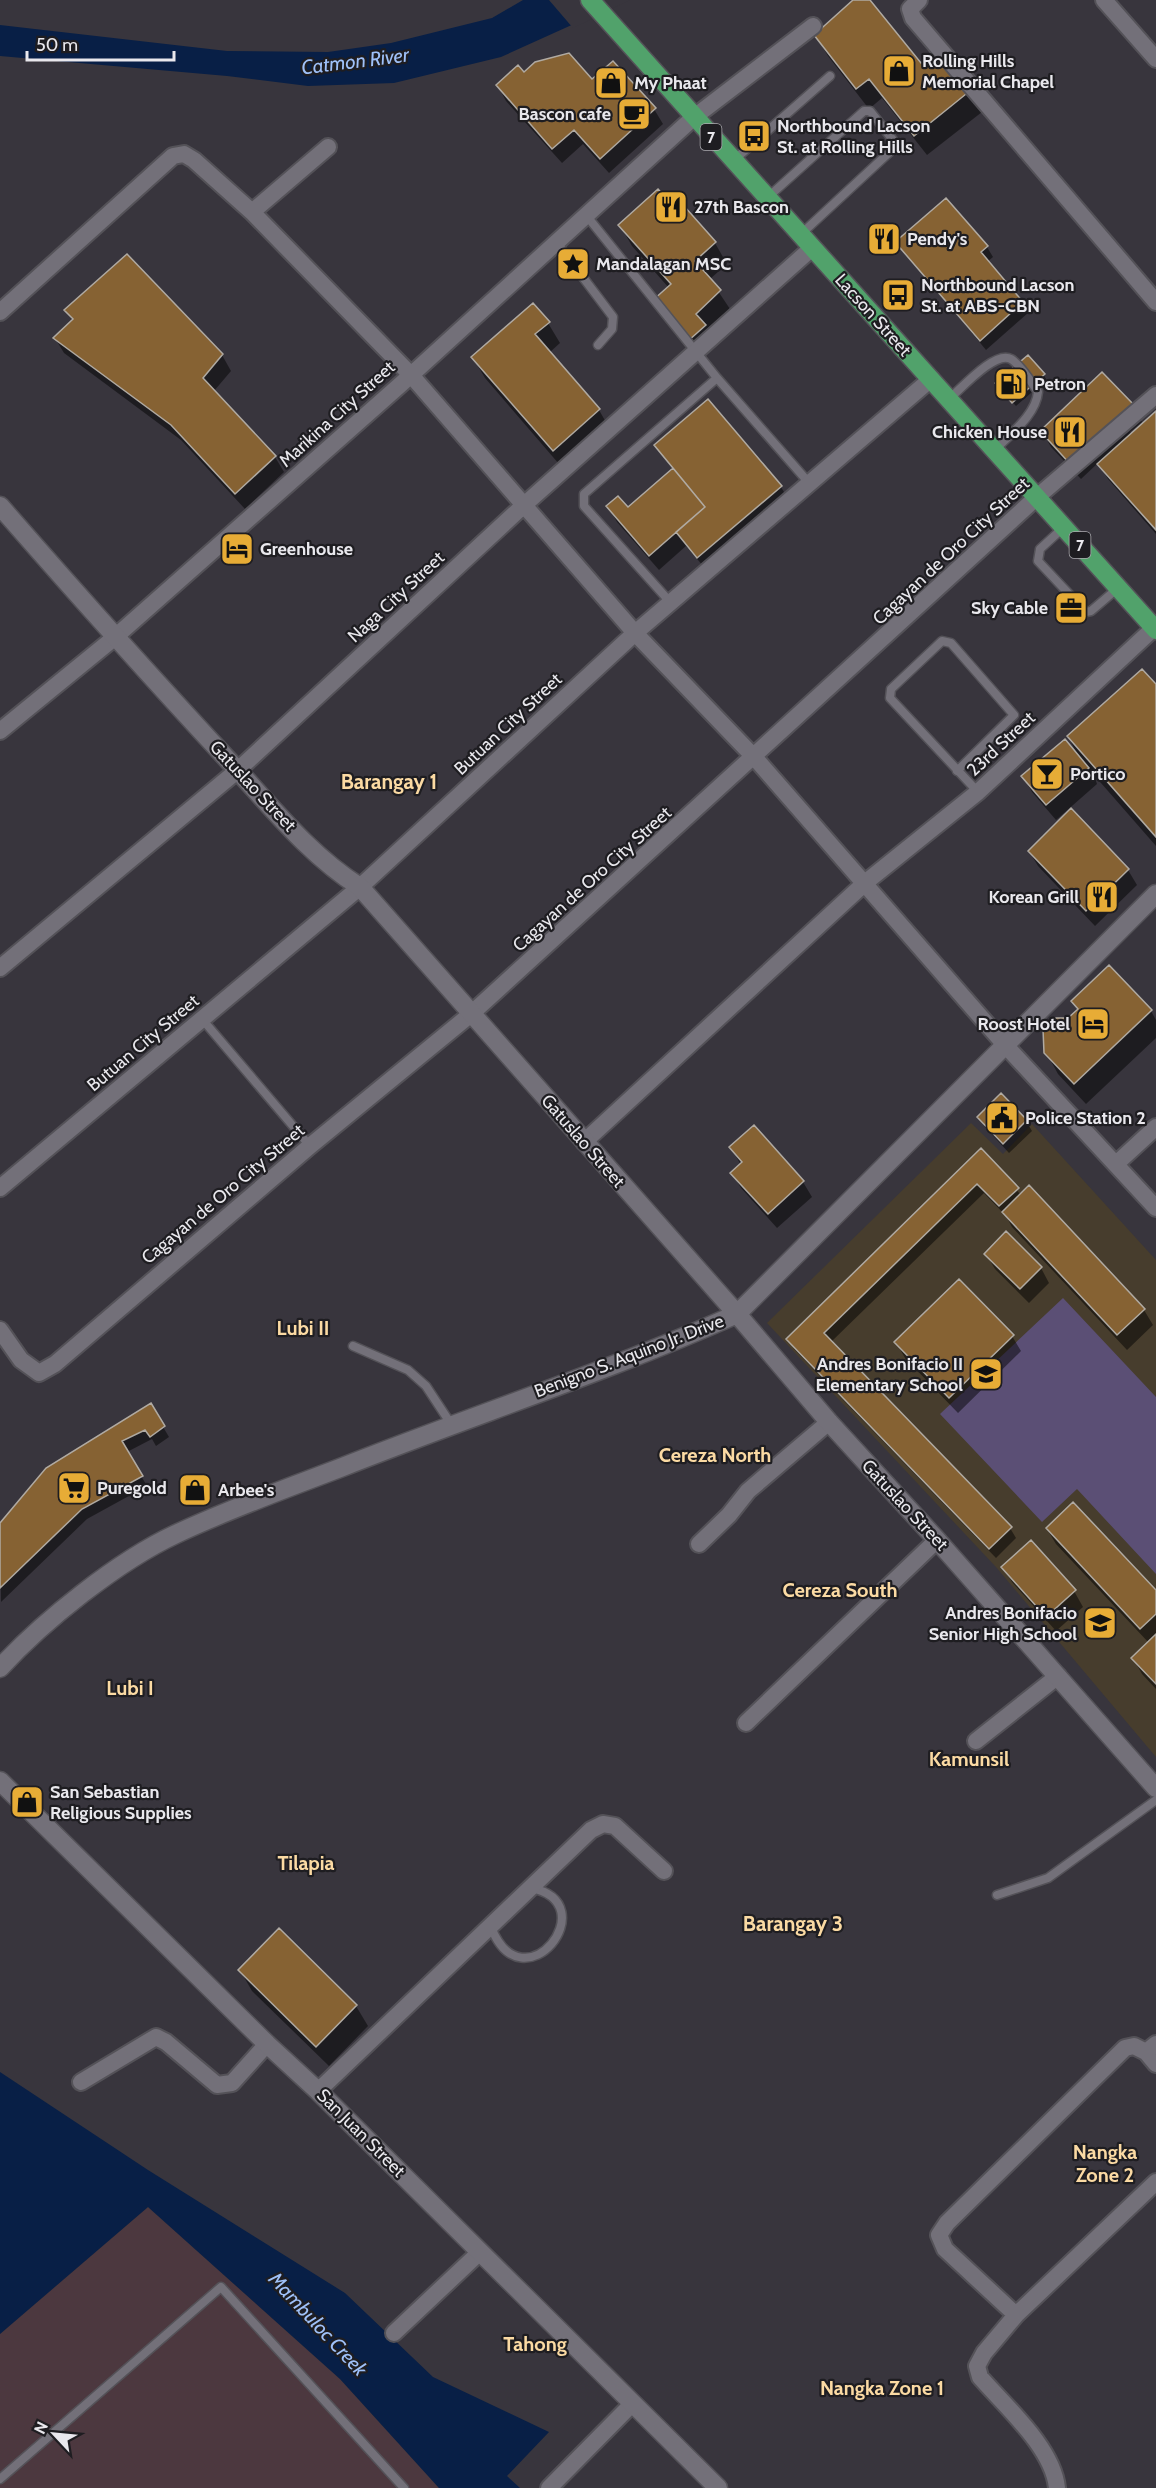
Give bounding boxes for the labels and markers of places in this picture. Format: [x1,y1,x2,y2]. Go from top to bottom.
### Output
place label: Rolling Hills Memorial Chapel [922,50,1054,93]
shop icon: Rolling Hills Memorial Chapel [881,53,917,89]
shop icon: My Phaat [593,65,629,101]
place label: My Phaat [634,72,707,94]
cafe icon: Bascon cafe [616,96,652,132]
place label: Bascon cafe [518,103,611,125]
place label: Northbound Lacson St. at Rolling Hills [777,115,931,158]
bus stop icon: Northbound Lacson St. at Rolling Hills [736,118,772,154]
restaurant icon: 27th Bascon [653,189,689,225]
place label: 27th Bascon [694,196,789,218]
restaurant icon: Pendy's [866,221,902,257]
place label: Pendy's [907,228,968,250]
place icon: Mandalagan MSC [555,246,591,282]
place label: Mandalagan MSC [596,253,731,275]
place label: Northbound Lacson St. at ABS-CBN [921,274,1075,317]
bus stop icon: Northbound Lacson St. at ABS-CBN [880,277,916,313]
fuel station icon: Petron [993,366,1029,402]
place label: Petron [1034,373,1086,395]
restaurant icon: Chicken House [1052,414,1088,450]
place label: Chicken House [932,421,1047,443]
hotel icon: Greenhouse [219,531,255,567]
place label: Greenhouse [260,538,353,560]
office icon: Sky Cable [1053,590,1089,626]
place label: Sky Cable [971,597,1048,619]
bar icon: Portico [1029,756,1065,792]
place label: Portico [1070,763,1126,785]
restaurant icon: Korean Grill [1084,879,1120,915]
place label: Korean Grill [989,886,1079,908]
hotel icon: Roost Hotel [1075,1006,1111,1042]
place label: Roost Hotel [977,1013,1070,1035]
public building icon: Police Station 2 [984,1100,1020,1136]
place label: Police Station 2 [1025,1107,1146,1129]
place label: Andres Bonifacio II Elementary School [816,1353,963,1396]
school or university icon: Andres Bonifacio II Elementary School [968,1356,1004,1392]
supermarket icon: Puregold [56,1470,92,1506]
shop icon: Arbee's [177,1472,213,1508]
place label: Puregold [97,1477,167,1499]
place label: Arbee's [218,1479,275,1501]
place label: Andres Bonifacio Senior High School [929,1602,1077,1645]
school or university icon: Andres Bonifacio Senior High School [1082,1605,1118,1641]
place label: San Sebastian Religious Supplies [50,1781,192,1824]
shop icon: San Sebastian Religious Supplies [9,1784,45,1820]

